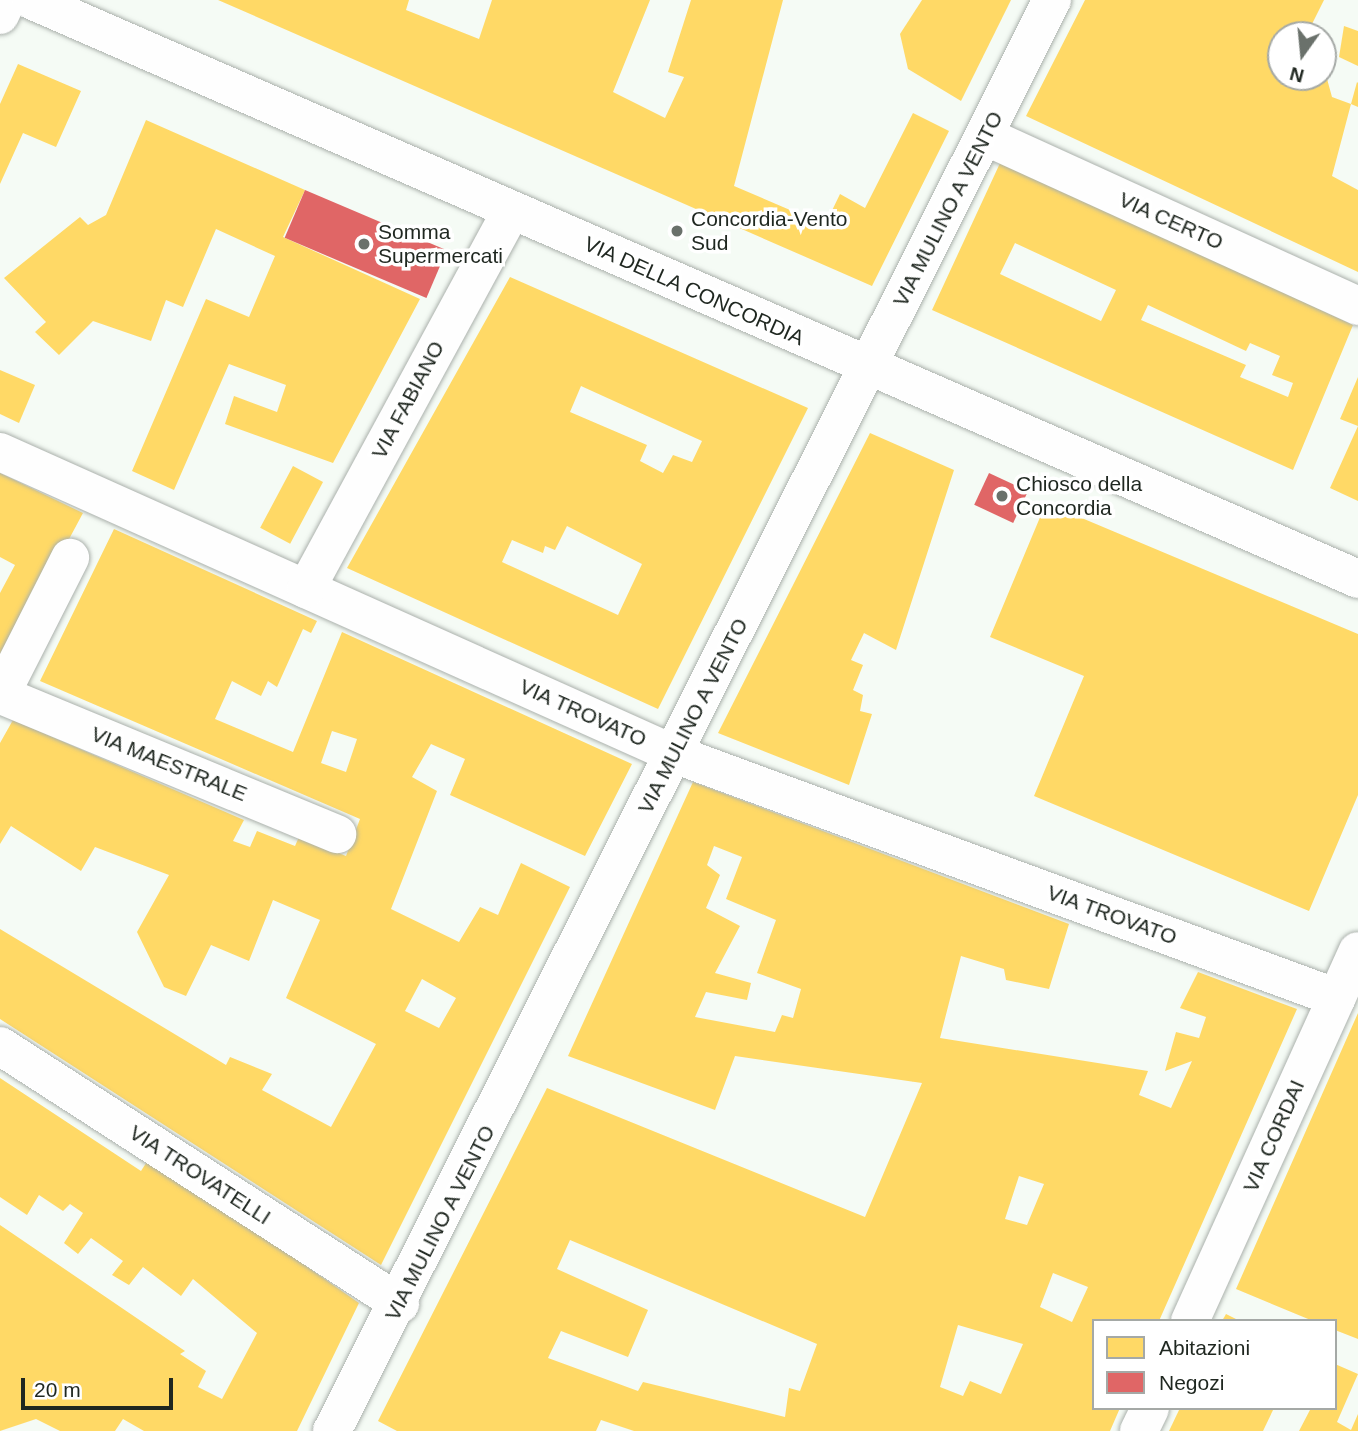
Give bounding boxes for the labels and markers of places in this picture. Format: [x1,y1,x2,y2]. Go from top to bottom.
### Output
place label: Concordia-Vento Sud [691,206,847,256]
place label: Somma Supermercati [378,219,503,269]
marker: Concordia-Vento Sud [669,223,685,239]
marker: Somma Supermercati [356,236,372,252]
place label: Chiosco della Concordia [1016,471,1142,521]
marker: Chiosco della Concordia [994,488,1010,504]

